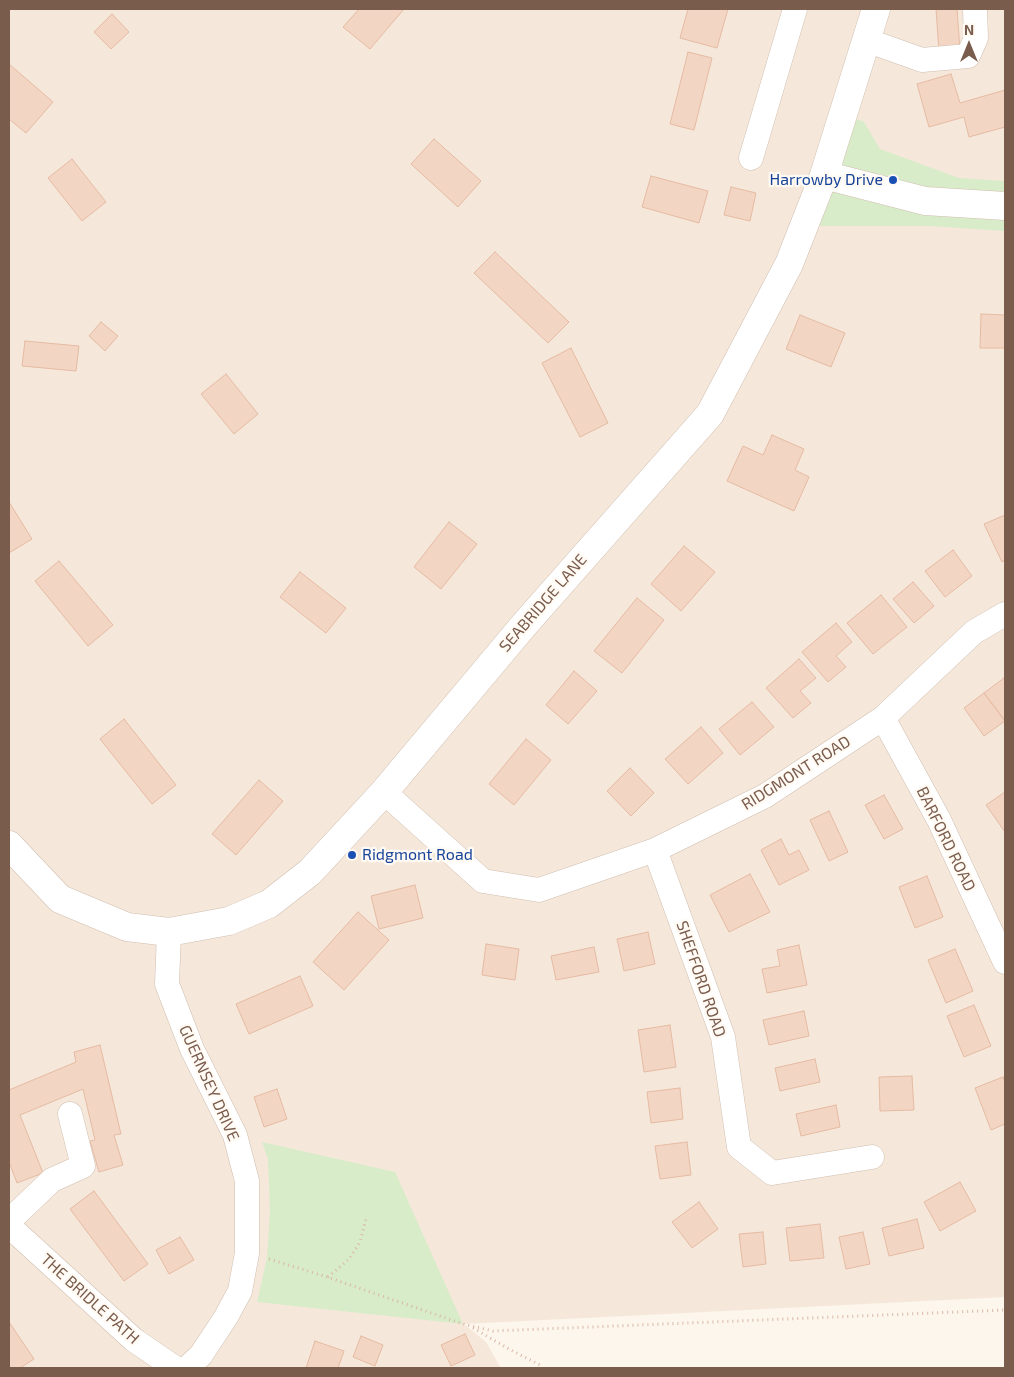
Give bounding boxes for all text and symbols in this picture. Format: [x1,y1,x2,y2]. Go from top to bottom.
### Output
north arrow [944,20,994,70]
text: N [964,21,974,38]
place label: Harrowby Drive [770,170,883,190]
marker: Harrowby Drive [887,174,899,186]
street label: SEABRIDGE LANE [495,550,591,656]
street label: RIDGMONT ROAD [738,732,854,814]
street label: BARFORD ROAD [912,784,980,894]
place label: Ridgmont Road [362,845,473,865]
marker: Ridgmont Road [346,849,358,861]
street label: SHEFFORD ROAD [672,918,730,1040]
street label: GUERNSEY DRIVE [175,1022,243,1144]
street label: THE BRIDLE PATH [37,1250,143,1348]

